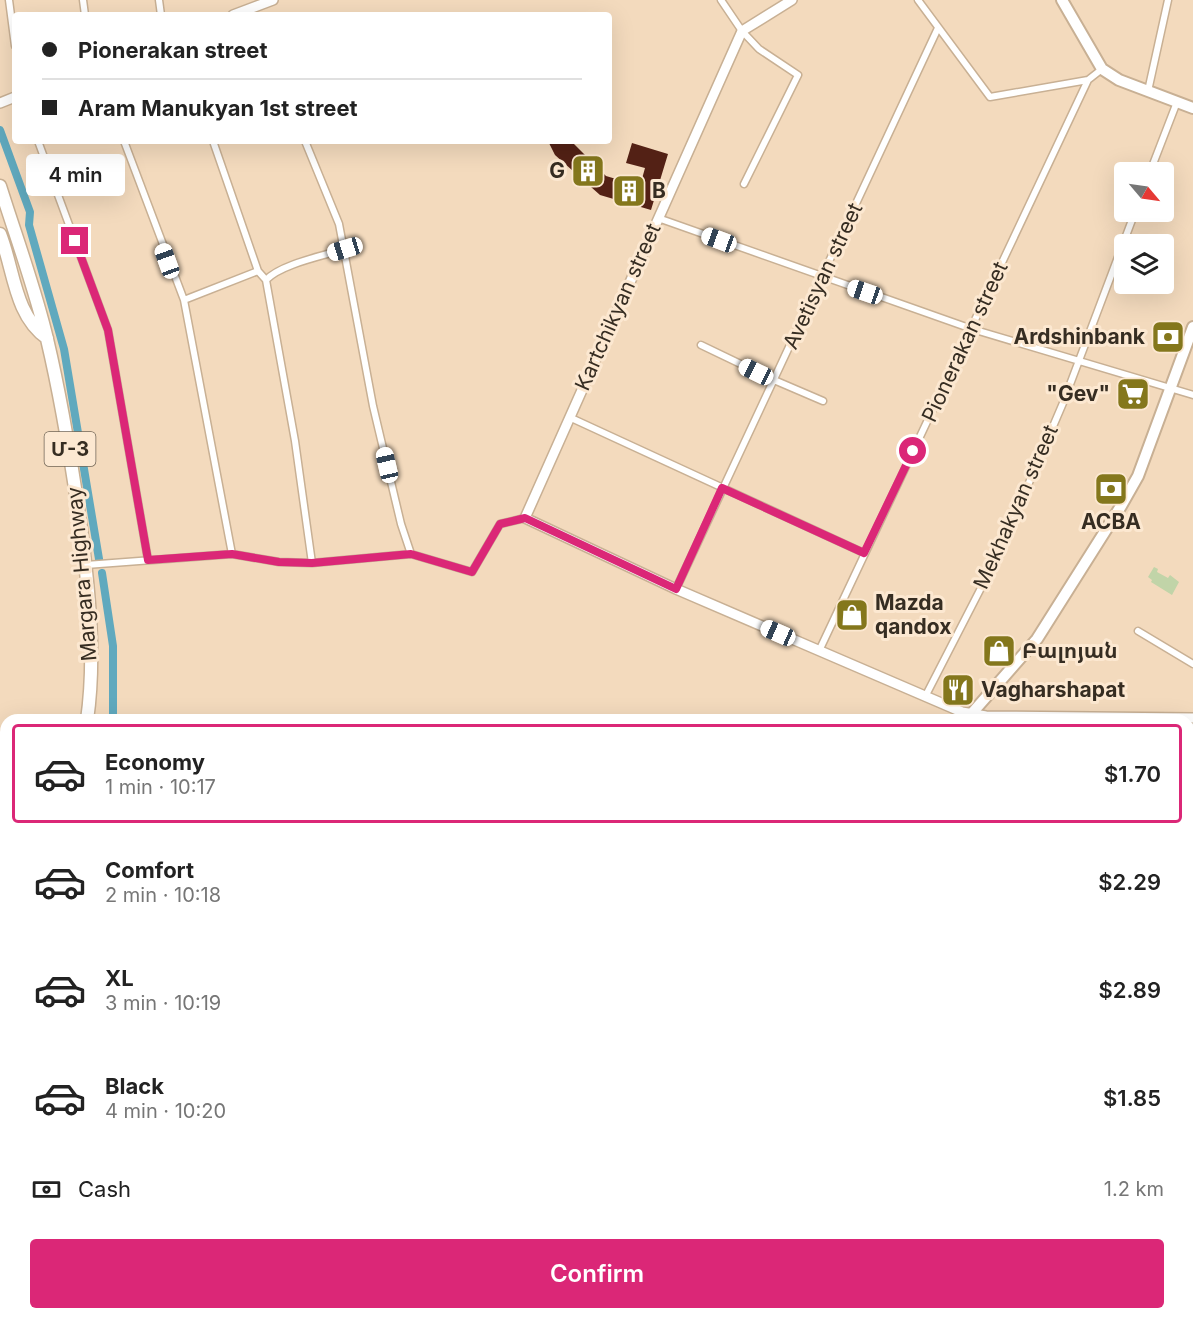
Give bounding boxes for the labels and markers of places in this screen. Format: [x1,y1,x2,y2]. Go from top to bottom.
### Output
building icon: G [570,153,606,189]
place label: G [549,158,565,183]
building icon: B [611,173,647,209]
place label: B [652,178,666,203]
bank icon: Ardshinbank [1150,319,1186,355]
place label: Ardshinbank [1014,324,1146,349]
supermarket icon: "Gev" [1115,376,1151,412]
place label: "Gev" [1046,381,1110,406]
bank icon: ACBA [1093,471,1129,507]
place label: ACBA [1081,509,1141,534]
place label: Mazda qandox [875,590,951,639]
shop icon: Mazda qandox [834,597,870,633]
shop icon: Բալոյան [981,633,1017,669]
place label: Բալոյան [1022,638,1118,663]
restaurant icon: Vagharshapat [940,672,976,708]
place label: Vagharshapat [981,677,1125,702]

